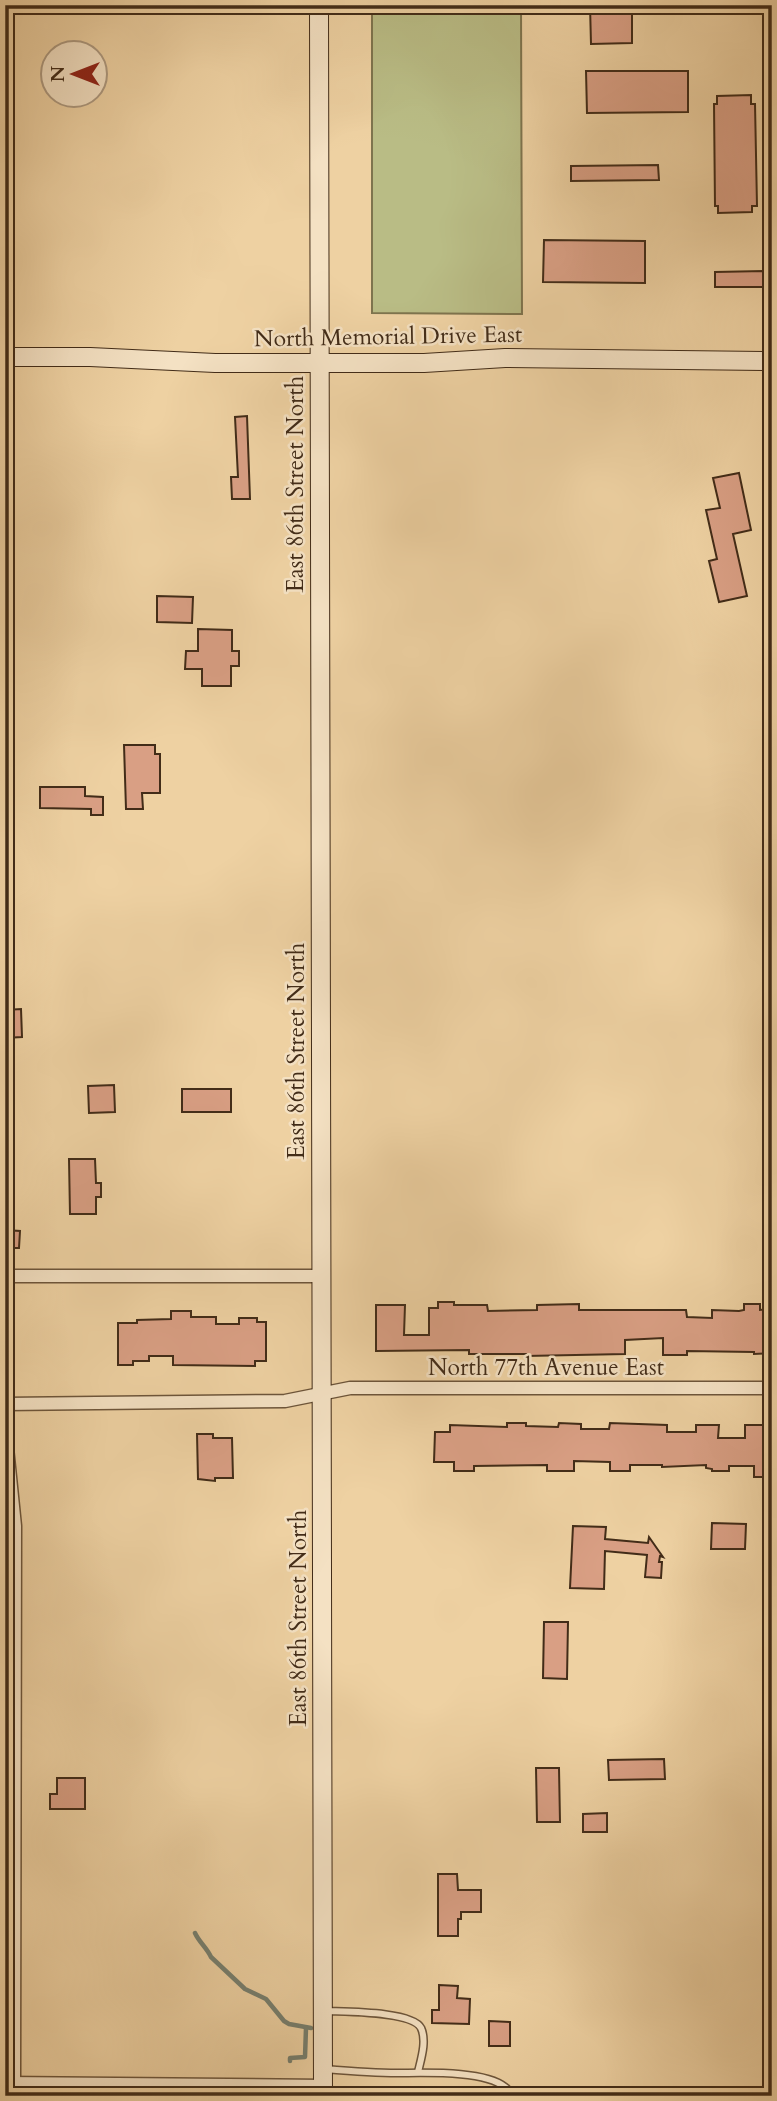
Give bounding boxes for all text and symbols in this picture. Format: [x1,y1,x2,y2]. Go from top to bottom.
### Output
north arrow [38,38,108,108]
text: N [45,65,71,82]
street label: North Memorial Drive East [254,319,522,354]
street label: East 86th Street North [280,375,311,592]
street label: East 86th Street North [281,942,312,1159]
street label: North 77th Avenue East [428,1352,664,1383]
street label: East 86th Street North [283,1509,314,1726]

